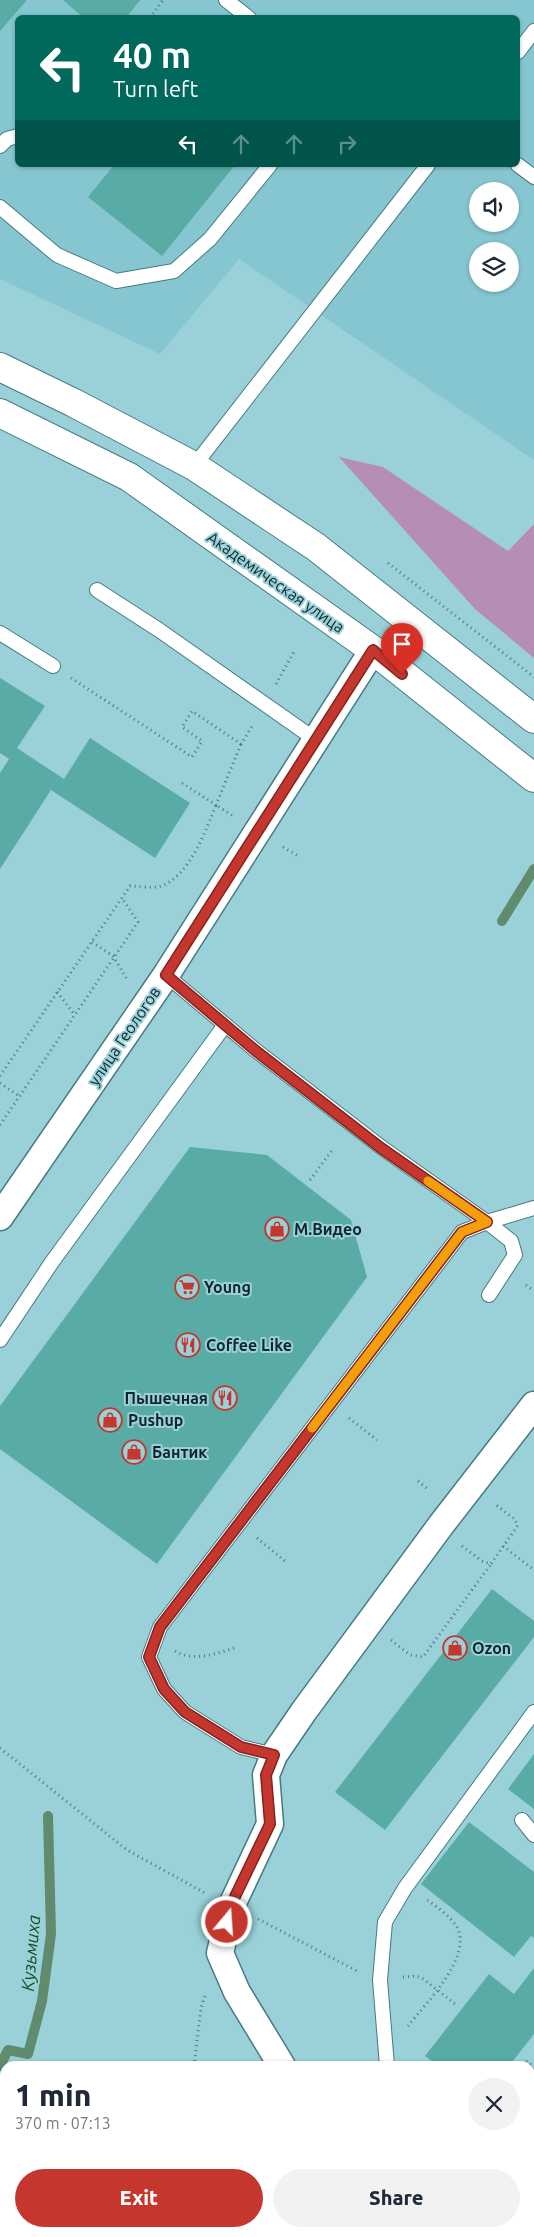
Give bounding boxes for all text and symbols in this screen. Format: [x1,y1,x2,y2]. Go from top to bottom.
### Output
icon: left [30,35,95,100]
text: 40 m [113,35,191,75]
text: Turn left [113,76,198,101]
icon: left [174,130,202,158]
icon: ahead [227,130,255,158]
icon: ahead [280,130,308,158]
icon: right [333,130,361,158]
map controls [469,182,519,292]
button: sound [469,182,519,232]
button: layers [469,242,519,292]
street label: Академическая улица [204,528,348,636]
pin [381,623,423,674]
icon: arrive [388,630,416,658]
street label: улица Геологов [84,983,164,1089]
shop icon: М.Видео [264,1216,290,1242]
place label: М.Видео [294,1220,362,1238]
supermarket icon: Young [174,1274,200,1300]
place label: Young [204,1278,251,1296]
restaurant icon: Coffee Like [175,1332,201,1358]
place label: Coffee Like [206,1336,292,1354]
restaurant icon: Пышечная [212,1385,238,1411]
place label: Пышечная [125,1389,208,1407]
shop icon: Pushup [97,1407,123,1433]
place label: Pushup [128,1411,183,1429]
shop icon: Бантик [121,1439,147,1465]
place label: Бантик [152,1443,207,1461]
shop icon: Ozon [442,1635,468,1661]
place label: Ozon [472,1639,511,1657]
position arrow [200,1895,252,1947]
water label: Кузьмиха [17,1914,43,1992]
text: 1 min [15,2078,91,2112]
button: close [468,2078,520,2130]
text: 370 m · 07:13 [15,2114,111,2132]
button: Exit [15,2169,263,2227]
button: Share [273,2169,520,2227]

